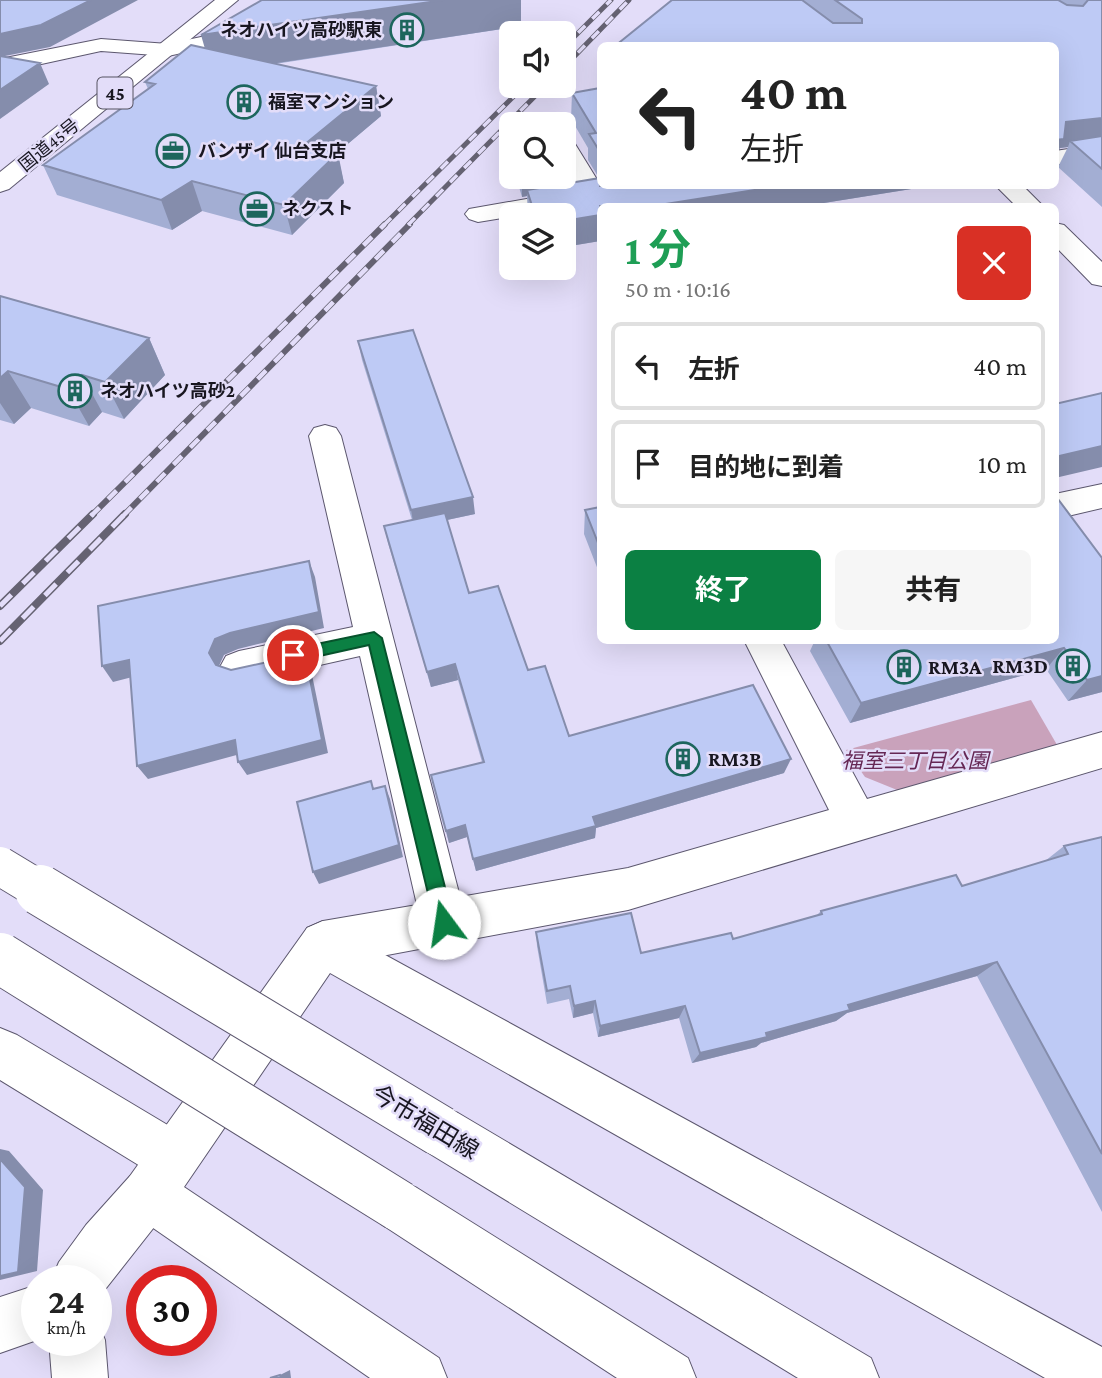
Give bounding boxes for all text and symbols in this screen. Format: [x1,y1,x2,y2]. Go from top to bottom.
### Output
building icon: ネオハイツ高砂駅東 [388,11,426,49]
place label: ネオハイツ高砂駅東 [220,20,382,40]
map controls [499,21,576,280]
button: sound [499,21,576,98]
text: 40 m [740,65,847,120]
icon: left [625,70,716,161]
road number: 45 [97,78,132,108]
building icon: 福室マンション [225,83,263,121]
place label: 福室マンション [268,92,394,112]
button: search [499,112,576,189]
street label: 国道45号 [15,115,83,175]
text: 左折 [740,131,804,167]
office icon: バンザイ 仙台支店 [154,132,192,170]
place label: バンザイ 仙台支店 [198,141,346,161]
office icon: ネクスト [238,190,276,228]
place label: ネクスト [282,199,353,219]
button: layers [499,203,576,280]
text: 1 分 [625,226,691,273]
button: close [957,226,1031,300]
text: 50 m · 10:16 [625,276,731,302]
icon: left [629,347,667,385]
text: 40 m [973,352,1027,381]
text: 左折 [688,355,740,384]
building icon: ネオハイツ高砂2 [56,372,94,410]
place label: ネオハイツ高砂2 [100,381,235,401]
icon: arrive [629,445,667,483]
text: 10 m [978,450,1027,479]
text: 目的地に到着 [688,453,844,482]
button: 終了 [625,550,821,630]
button: 共有 [835,550,1031,630]
pin [263,625,323,685]
icon: arrive [274,636,312,674]
building icon: RM3D [1054,647,1092,685]
building icon: RM3A [885,648,923,686]
place label: RM3D [992,654,1048,678]
place label: RM3A [928,655,982,679]
building icon: RM3B [664,740,702,778]
place label: RM3B [708,747,762,771]
park label: 福室三丁目公園 [842,749,991,773]
position arrow [407,886,481,960]
street label: 今市福田線 [367,1079,484,1164]
speed limit sign: 30 [126,1265,217,1356]
text: 24 [48,1282,85,1321]
text: km/h [47,1318,86,1338]

